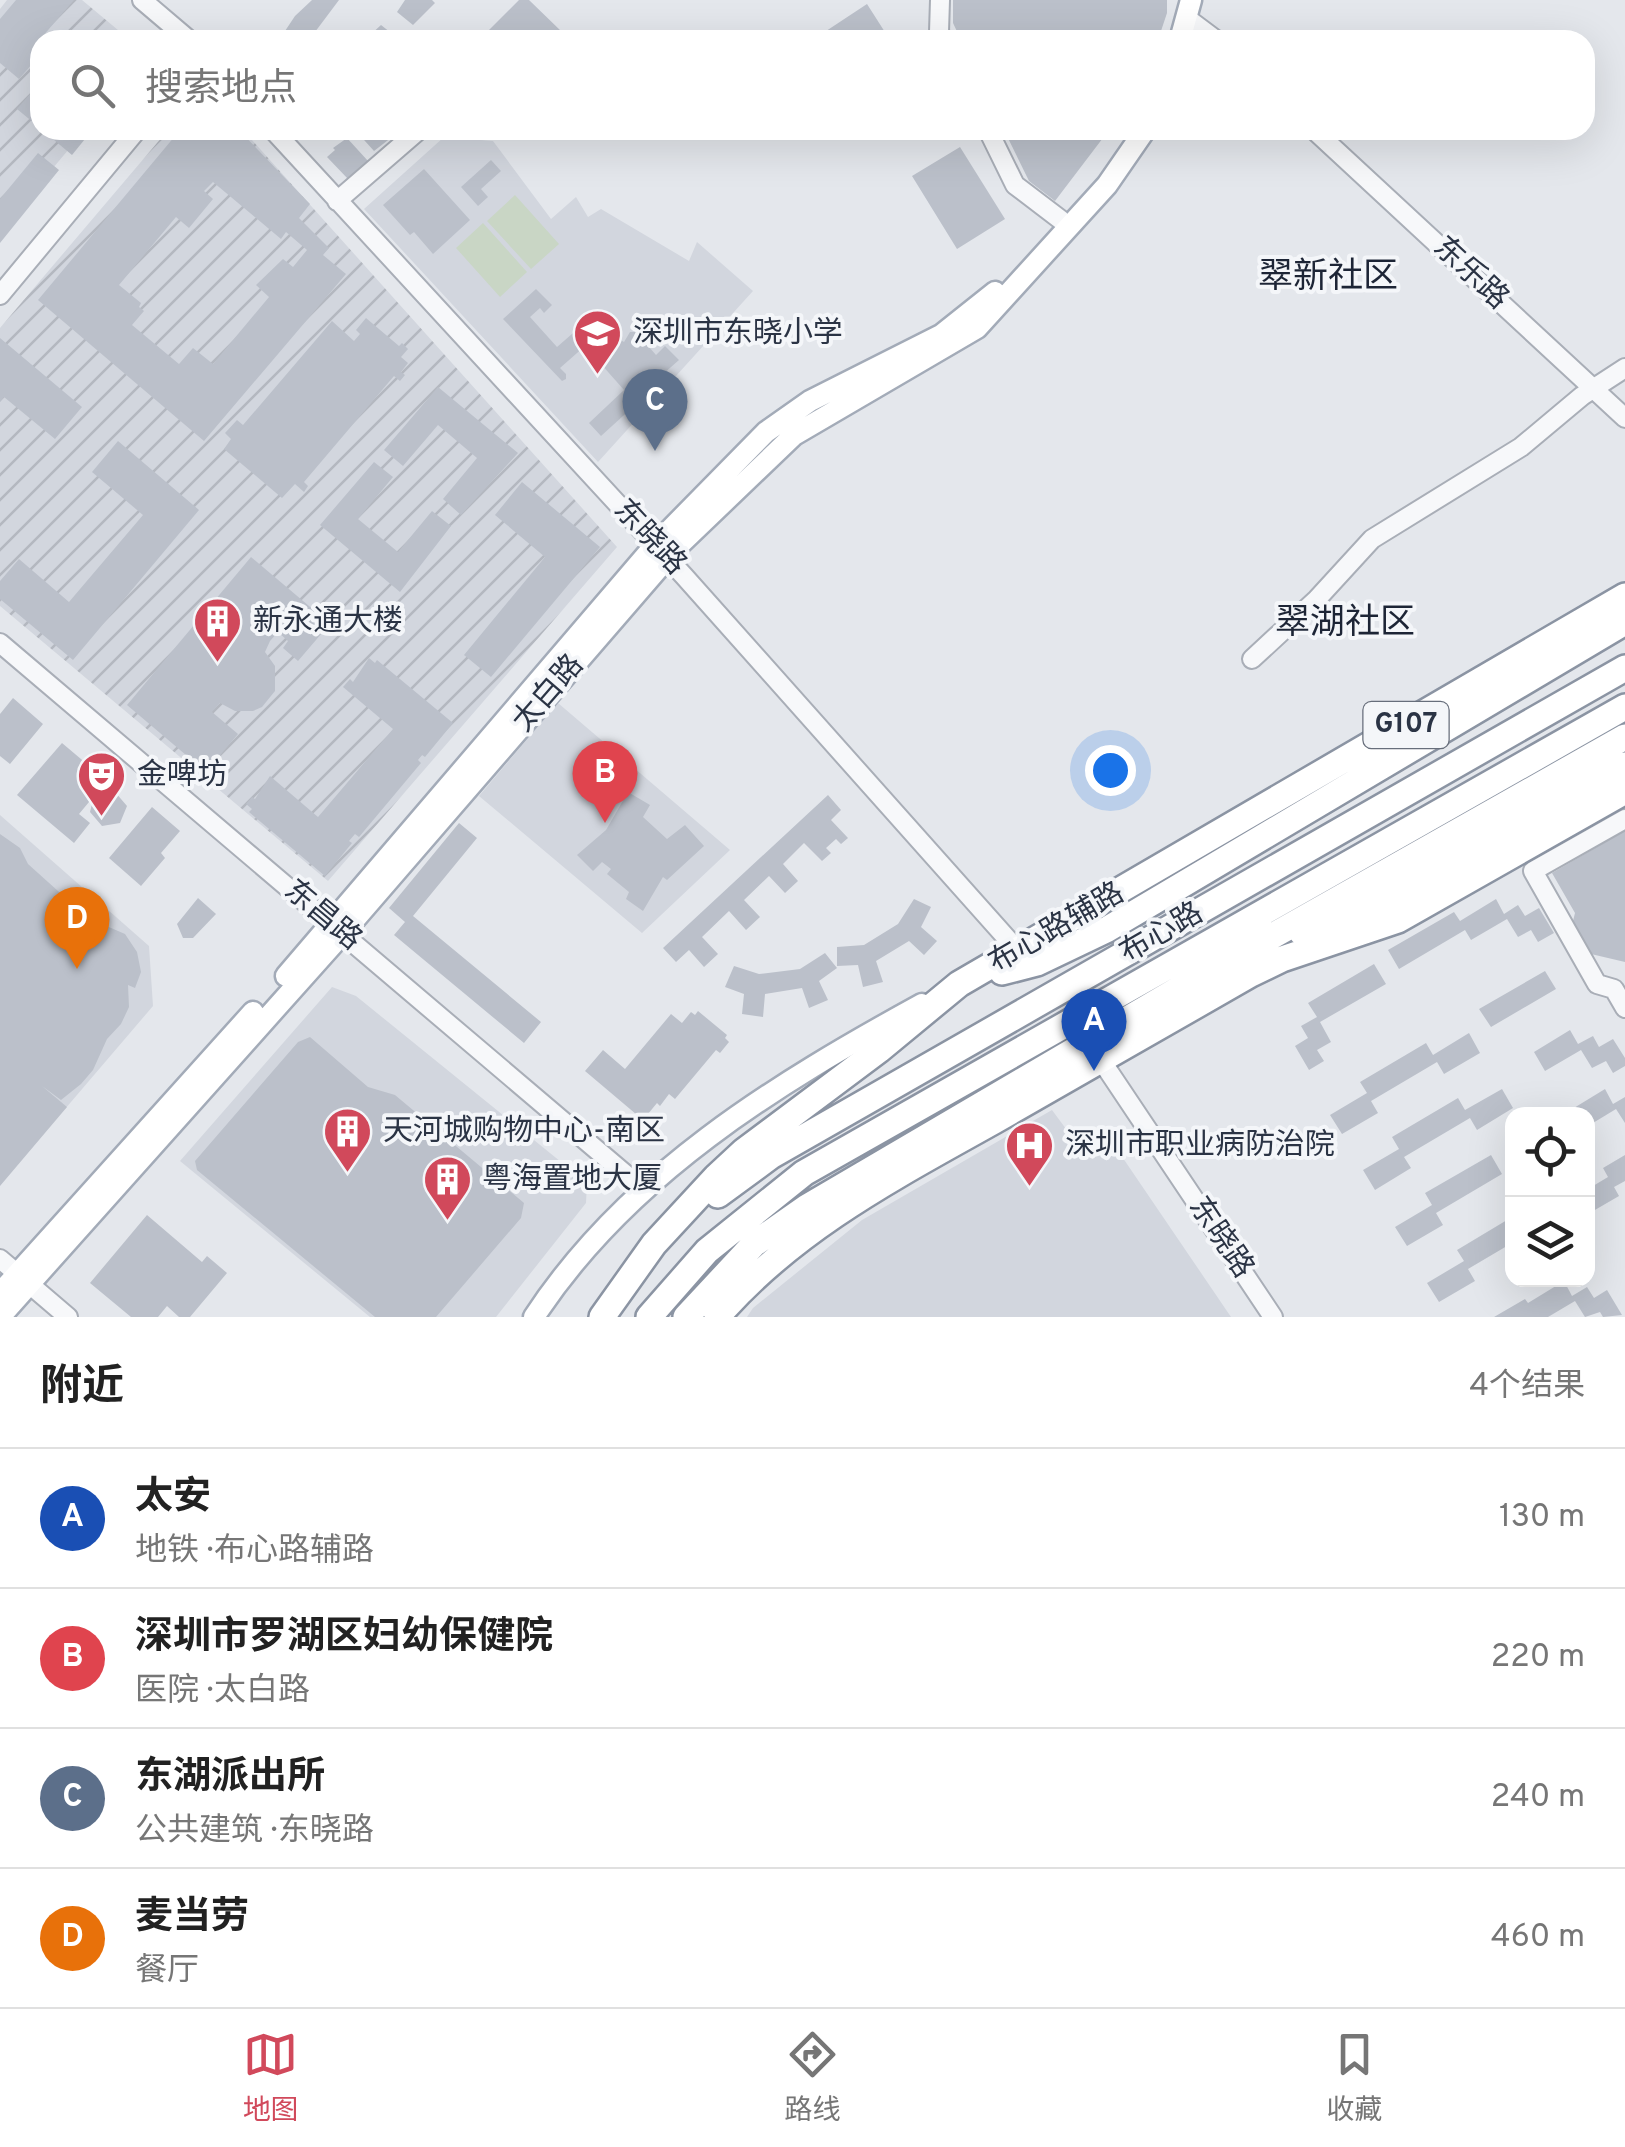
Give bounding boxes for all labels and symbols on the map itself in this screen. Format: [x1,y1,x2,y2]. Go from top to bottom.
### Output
street label: 东乐路 [1424,230,1516,318]
district label: 翠新社区 [1258,256,1398,300]
school or university icon: 深圳市东晓小学 [572,308,624,376]
place label: 深圳市东晓小学 [633,316,843,353]
pin: C [622,368,688,451]
street label: 东晓路 [605,492,693,584]
building icon: 新永通大楼 [192,596,244,664]
district label: 翠湖社区 [1275,602,1415,646]
place label: 新永通大楼 [253,604,403,641]
street label: 太白路 [506,648,592,740]
road number: G107 [1364,702,1448,748]
pin: B [572,740,638,823]
your location [1085,745,1136,796]
theatre icon: 金啤坊 [76,750,128,818]
place label: 金啤坊 [137,758,227,795]
street label: 东昌路 [276,873,368,959]
street label: 布心路辅路 [983,875,1131,983]
pin: D [44,886,110,969]
street label: 布心路 [1114,895,1210,973]
pin: A [1062,988,1126,1071]
building icon: 天河城购物中心-南区 [322,1106,374,1174]
place label: 天河城购物中心-南区 [383,1114,665,1151]
hospital icon: 深圳市职业病防治院 [1004,1120,1056,1188]
place label: 深圳市职业病防治院 [1065,1128,1335,1165]
building icon: 粤海置地大厦 [421,1154,473,1222]
place label: 粤海置地大厦 [482,1162,662,1199]
street label: 东晓路 [1179,1190,1261,1286]

